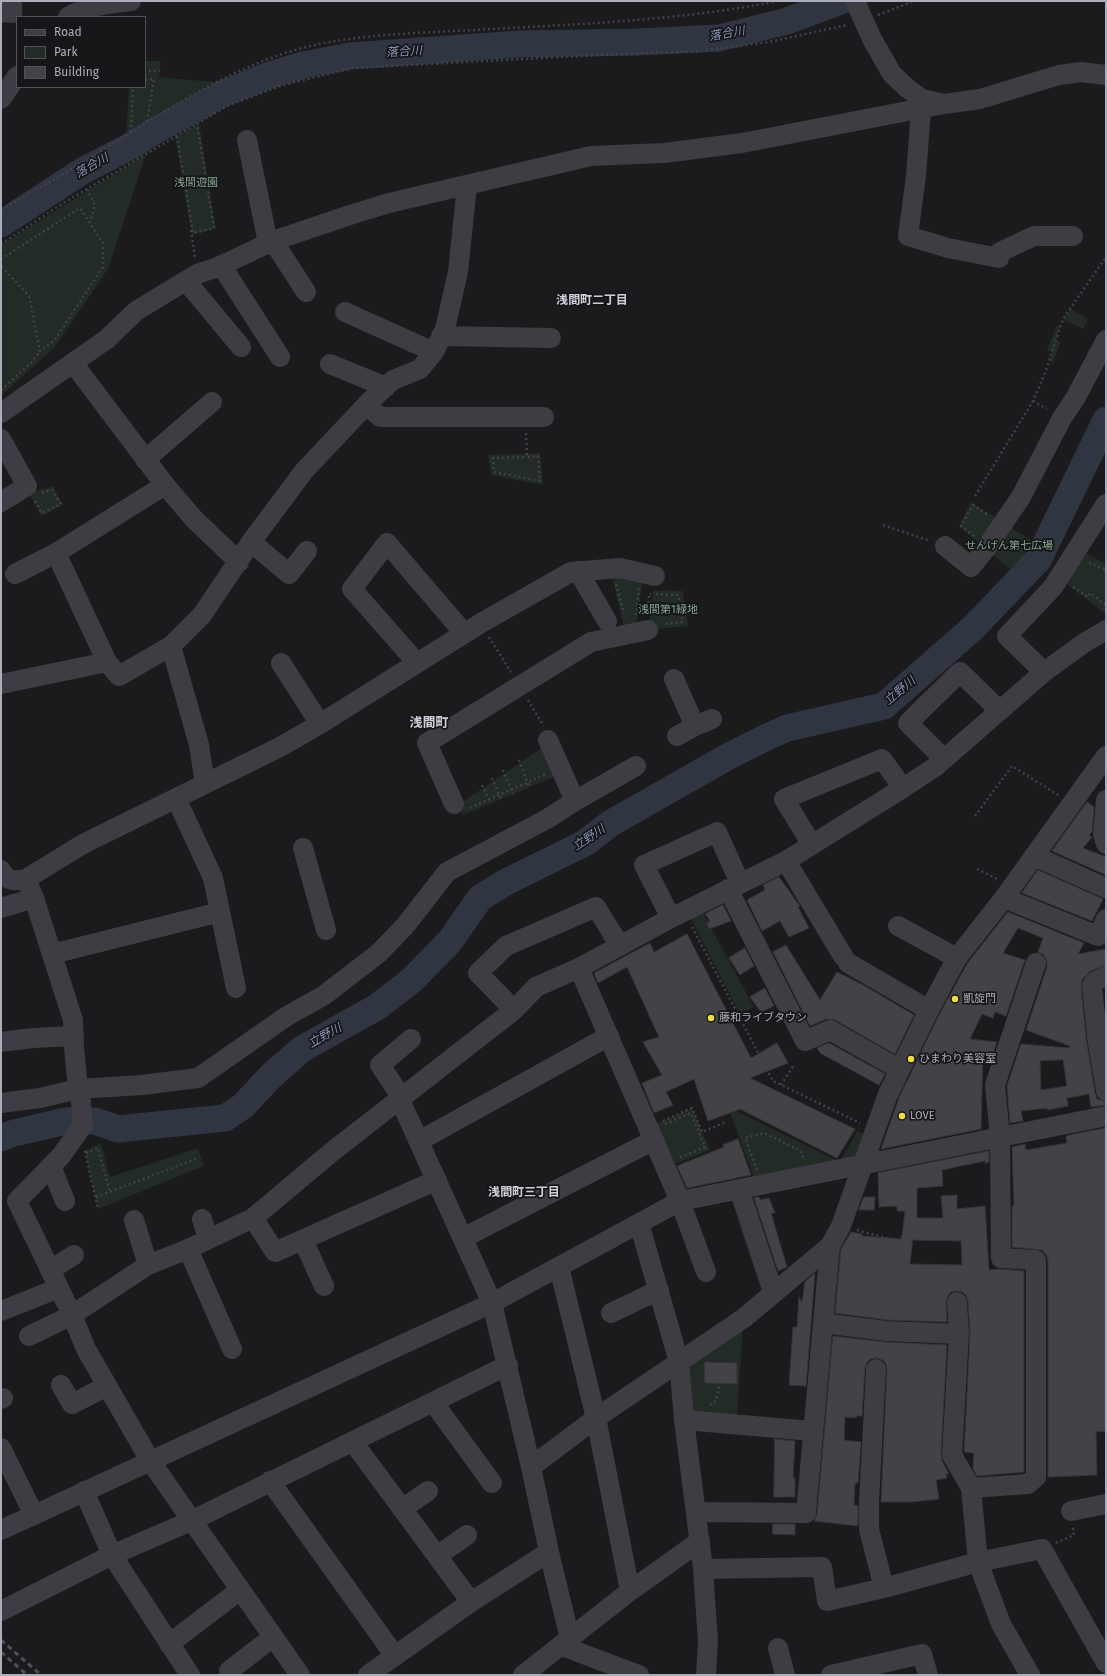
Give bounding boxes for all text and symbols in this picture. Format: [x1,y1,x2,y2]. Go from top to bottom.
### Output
legend [16,16,146,88]
water label: 落合川 [708,24,746,44]
text: Road [54,25,82,39]
water label: 落合川 [386,44,422,60]
text: Park [54,45,78,59]
text: Building [54,65,99,79]
water label: 落合川 [73,151,111,181]
park label: 浅間遊園 [174,176,218,190]
district label: 浅間町二丁目 [556,294,628,308]
park label: せんげん第七広場 [965,539,1053,553]
park label: 浅間第1緑地 [638,603,698,617]
water label: 立野川 [882,674,918,708]
district label: 浅間町 [410,715,448,731]
water label: 立野川 [570,822,608,854]
place label: 凱旋門 [963,992,996,1006]
marker: 凱旋門 [950,994,960,1004]
place label: 藤和ライブタウン [719,1011,807,1025]
marker: 藤和ライブタウン [706,1013,716,1023]
water label: 立野川 [306,1021,344,1051]
place label: ひまわり美容室 [919,1052,996,1066]
marker: ひまわり美容室 [906,1054,916,1064]
place label: LOVE [910,1109,935,1123]
marker: LOVE [897,1111,907,1121]
district label: 浅間町三丁目 [488,1186,560,1200]

